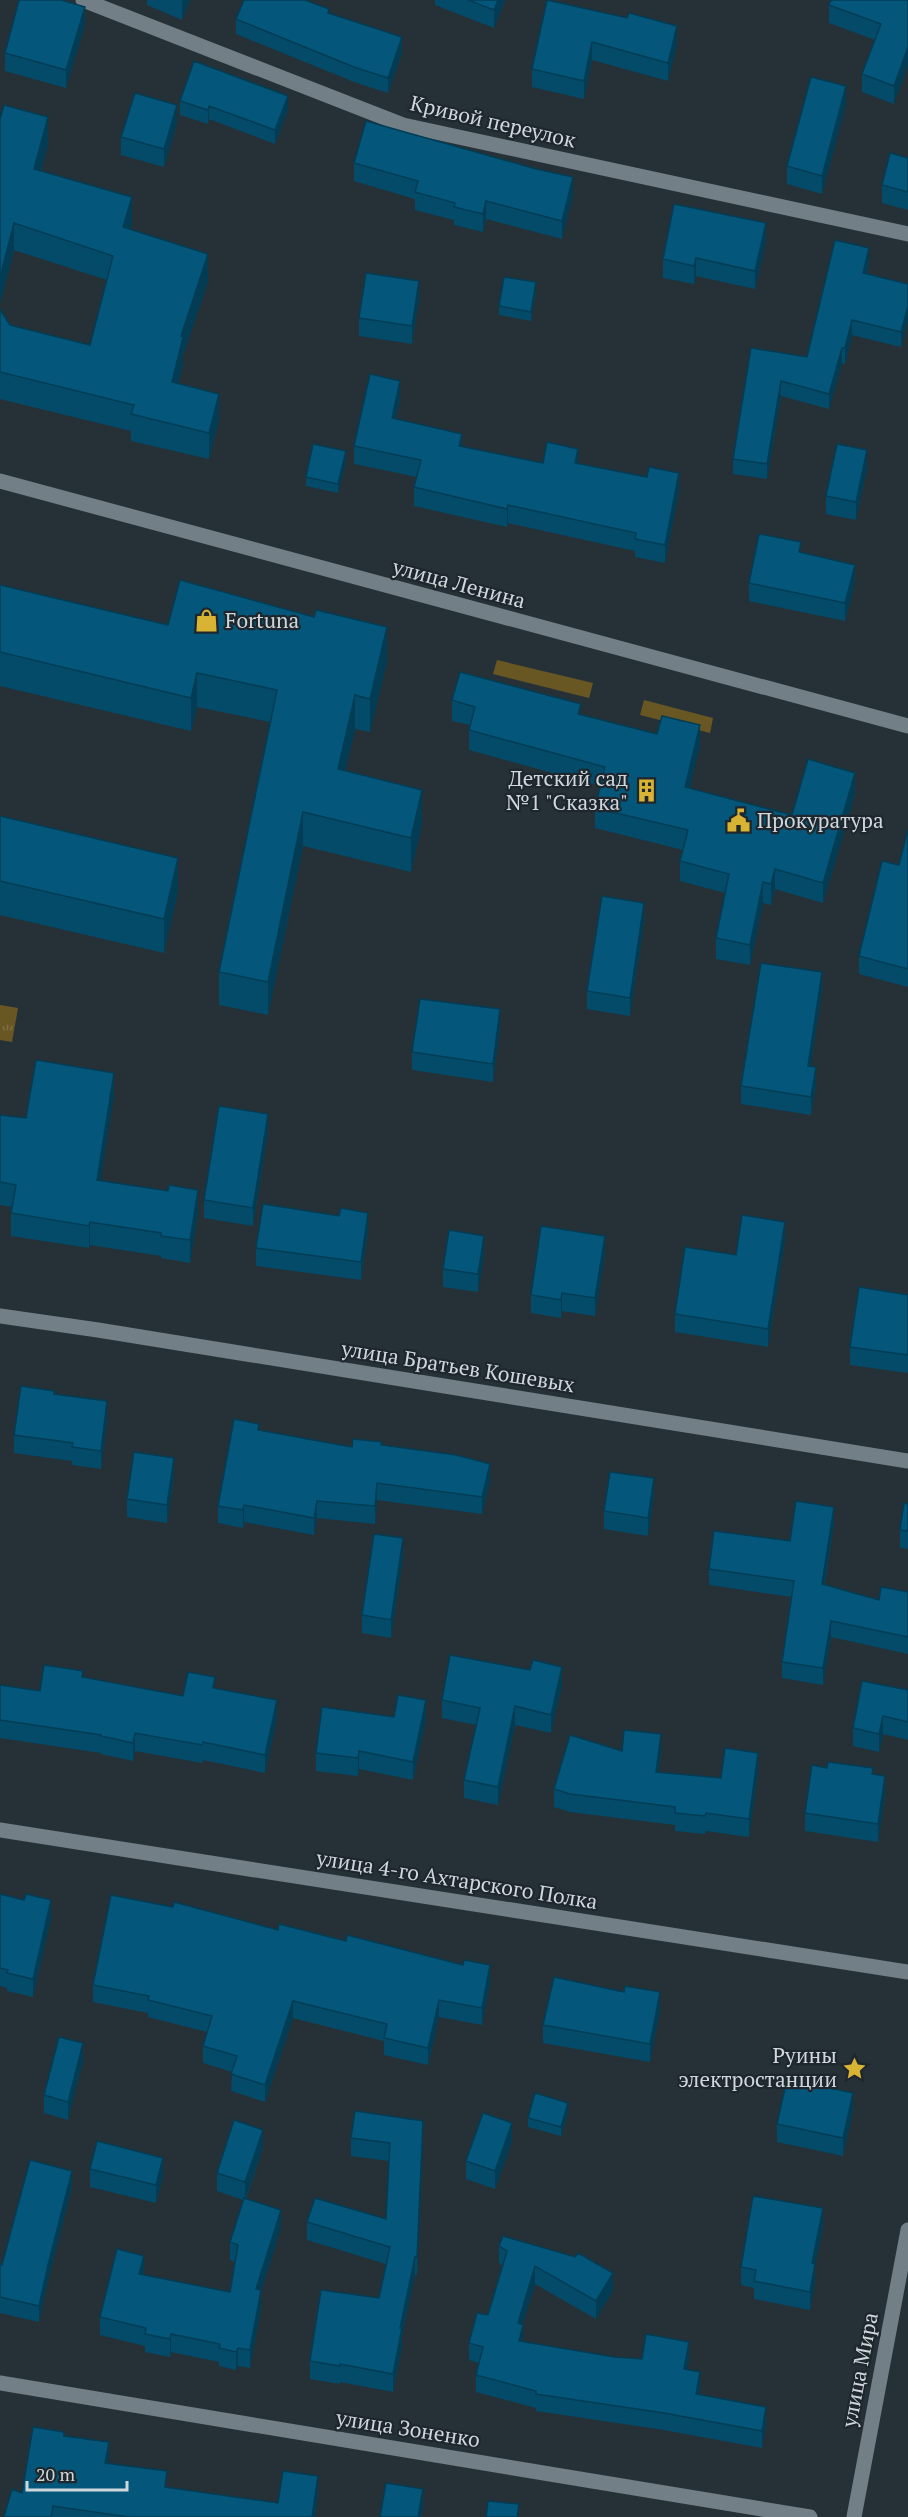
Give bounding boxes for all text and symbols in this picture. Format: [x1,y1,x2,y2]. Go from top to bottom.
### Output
street label: Кривой переулок [408,88,579,154]
street label: улица Ленина [389,552,529,614]
place label: Fortuna [225,606,299,634]
shop icon: Fortuna [194,608,220,634]
place label: Детский сад №1 "Сказка" [506,764,628,816]
building icon: Детский сад №1 "Сказка" [633,778,659,804]
place label: Прокуратура [757,806,884,834]
public building icon: Прокуратура [726,808,752,834]
street label: улица Братьев Кошевых [339,1334,577,1398]
street label: улица 4-го Ахтарского Полка [314,1843,600,1915]
place label: Руины электростанции [678,2041,837,2093]
place icon: Руины электростанции [842,2055,868,2081]
street label: улица Мира [834,2310,884,2431]
street label: улица Зоненко [333,2403,482,2453]
scale bar [27,2454,128,2492]
text: 20 m [36,2462,76,2486]

